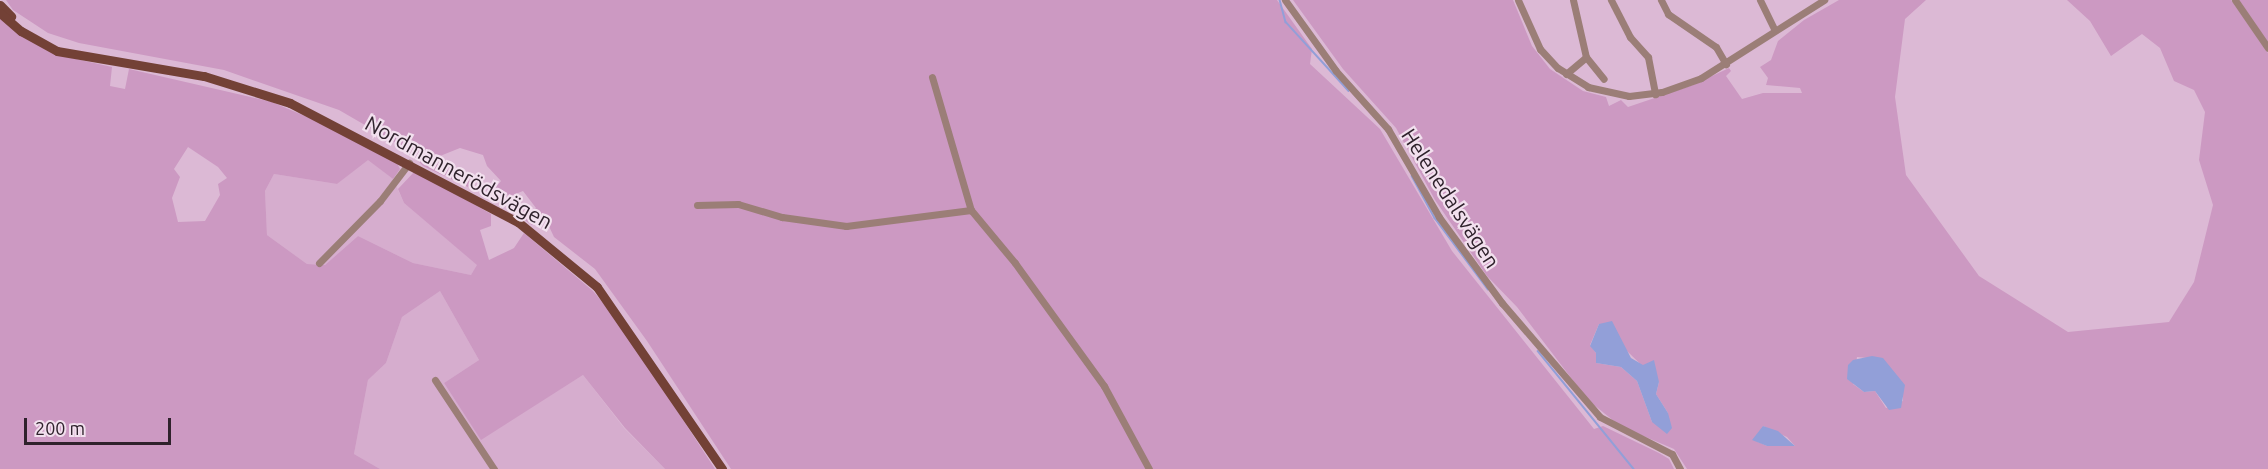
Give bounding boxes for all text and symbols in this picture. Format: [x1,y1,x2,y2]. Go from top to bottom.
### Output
street label: Nordmannerödsvägen [361,110,557,234]
street label: Helenedalsvägen [1397,124,1505,272]
scale bar [27,406,174,444]
text: 200 m [35,418,85,438]

